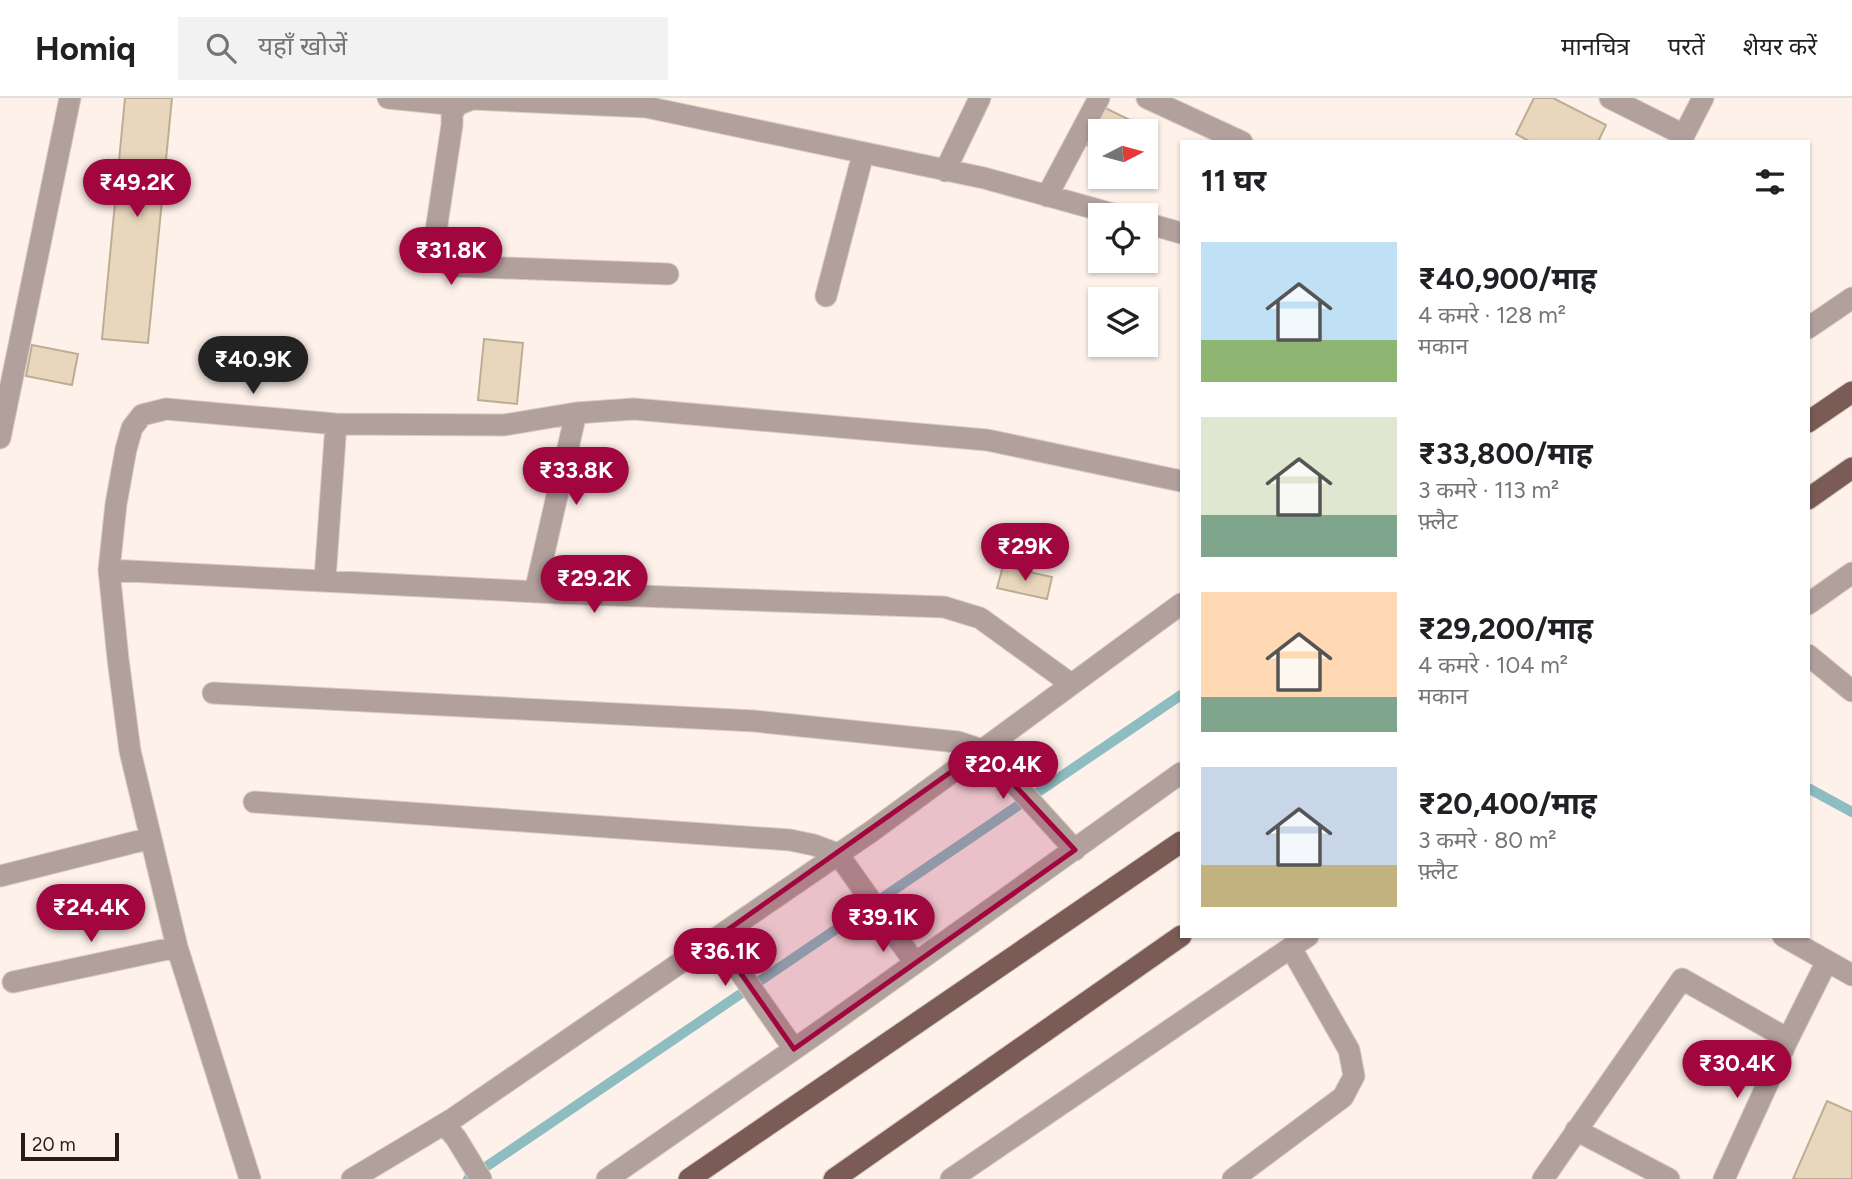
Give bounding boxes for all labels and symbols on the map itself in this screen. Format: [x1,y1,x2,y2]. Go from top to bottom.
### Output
north arrow [1088,119,1158,189]
pin: ₹49.2K [80,159,194,219]
pin: ₹31.8K [394,228,508,287]
pin: ₹40.9K [196,336,310,396]
pin: ₹33.8K [519,448,633,507]
pin: ₹29K [984,524,1066,583]
pin: ₹29.2K [537,556,651,615]
pin: ₹20.4K [946,742,1060,801]
pin: ₹24.4K [34,884,148,944]
pin: ₹39.1K [826,894,940,954]
pin: ₹36.1K [668,928,782,988]
pin: ₹30.4K [1680,1040,1794,1100]
scale bar [21,1130,119,1162]

